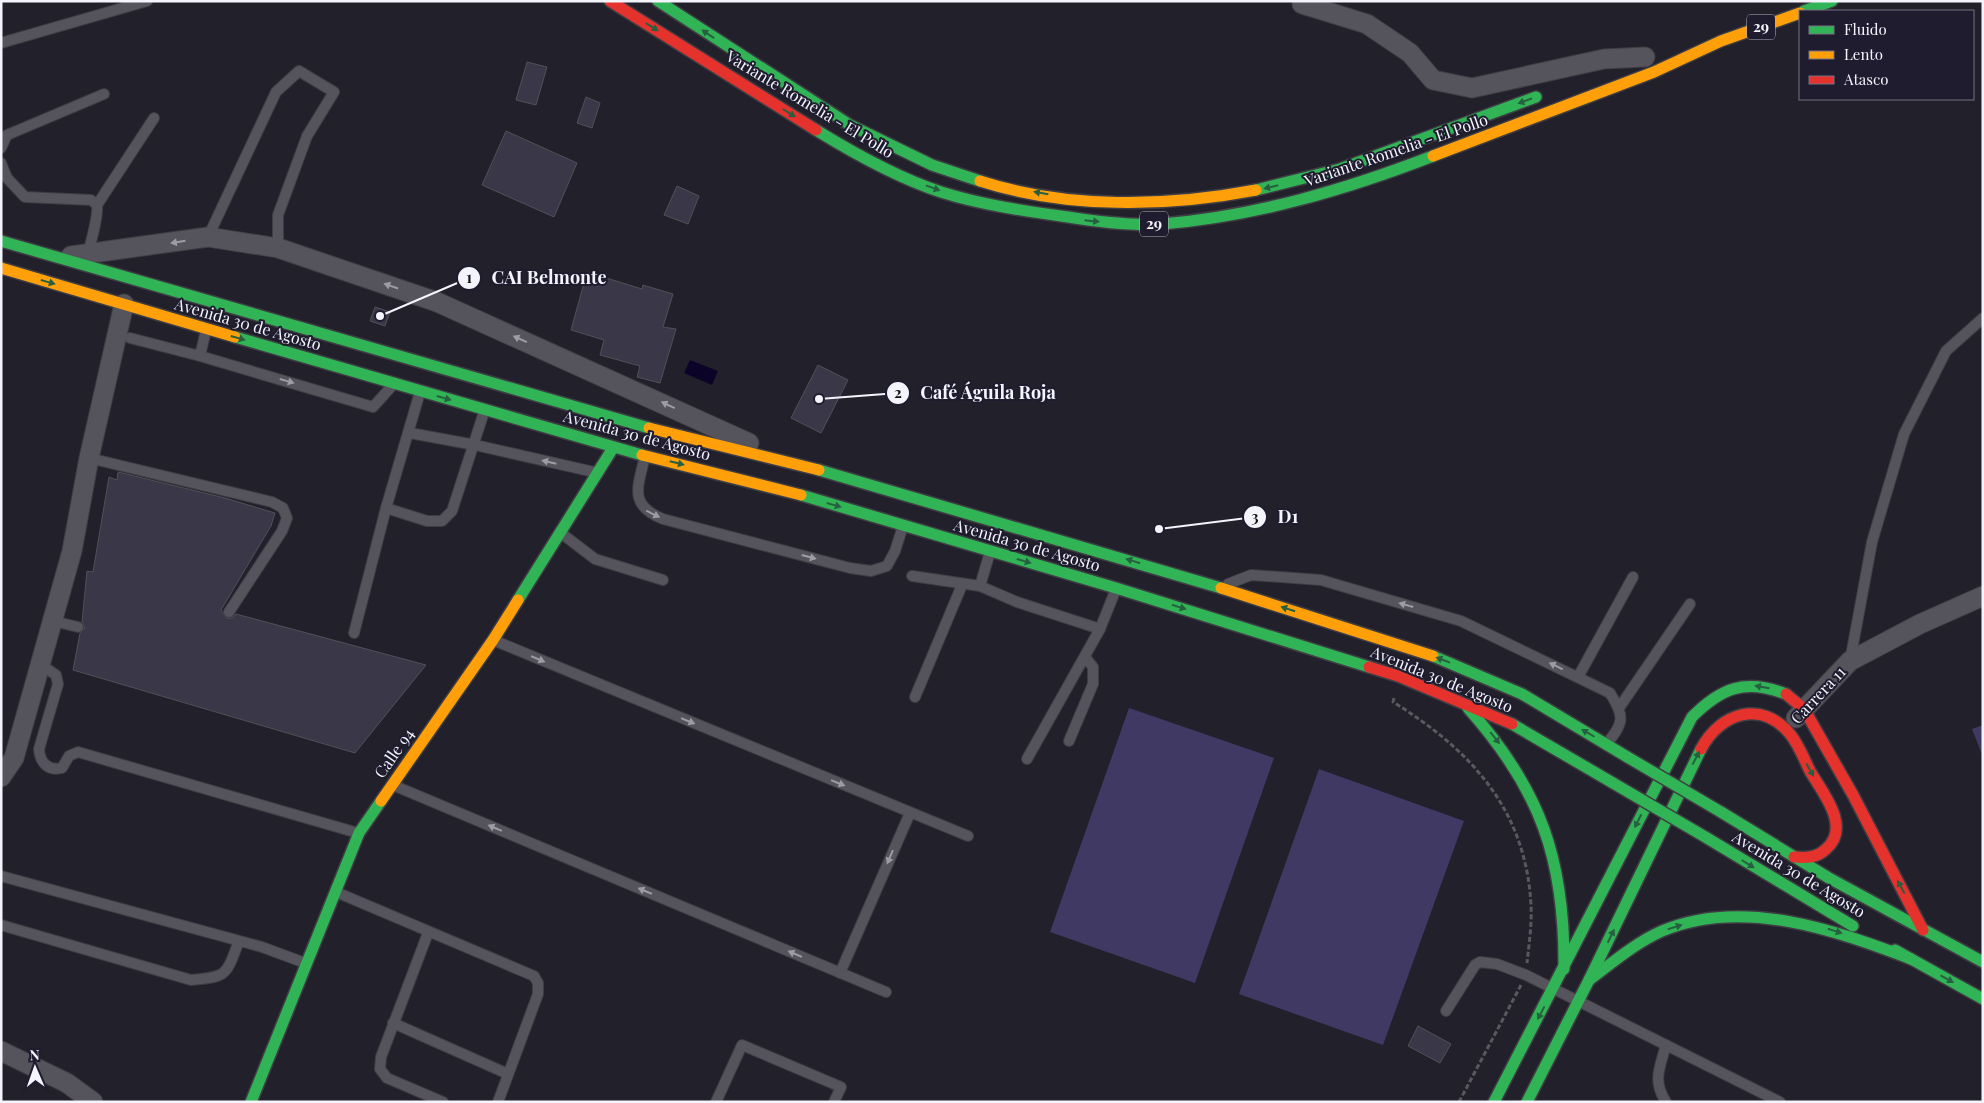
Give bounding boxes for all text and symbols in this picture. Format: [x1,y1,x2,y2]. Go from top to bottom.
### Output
legend [1799,10,1974,100]
road number: 29 [1747,15,1775,40]
text: Fluido [1844,19,1887,39]
one-way arrow [645,22,658,32]
one-way arrow [701,29,715,39]
street label: Variante Romelia - El Pollo [722,44,898,162]
text: Lento [1844,44,1883,64]
text: Atasco [1843,69,1888,89]
one-way arrow [1517,98,1532,105]
one-way arrow [783,108,796,118]
street label: Variante Romelia - El Pollo [1300,108,1490,191]
one-way arrow [1264,183,1279,191]
one-way arrow [926,184,941,192]
one-way arrow [1032,189,1048,197]
road number: 29 [1140,212,1168,236]
one-way arrow [1084,217,1100,225]
one-way arrow [169,238,185,246]
callout: CAI Belmonte [456,261,616,294]
text: CAI Belmonte [492,265,606,289]
text: 1 [466,267,472,287]
one-way arrow [41,278,56,286]
one-way arrow [383,282,398,290]
street label: Avenida 30 de Agosto [171,292,324,355]
one-way arrow [230,334,245,342]
one-way arrow [513,334,527,342]
callout: Café Águila Roja [885,377,1066,410]
one-way arrow [280,378,295,386]
text: Café Águila Roja [920,380,1056,404]
text: 2 [894,382,902,402]
one-way arrow [437,395,452,403]
one-way arrow [661,401,675,409]
street label: Avenida 30 de Agosto [560,405,713,464]
one-way arrow [542,458,557,466]
one-way arrow [670,459,685,467]
callout: D1 [1242,500,1308,533]
one-way arrow [827,501,842,509]
text: D1 [1278,504,1299,528]
text: 3 [1251,506,1259,526]
one-way arrow [646,511,660,519]
street label: Avenida 30 de Agosto [950,513,1103,576]
one-way arrow [802,553,817,561]
one-way arrow [1126,556,1141,564]
one-way arrow [1016,557,1031,565]
one-way arrow [1398,601,1414,609]
one-way arrow [1172,604,1187,612]
one-way arrow [1281,605,1296,612]
street label: Avenida 30 de Agosto [1367,640,1517,717]
one-way arrow [531,655,545,663]
one-way arrow [1435,656,1450,663]
street label: Carrera 11 [1785,661,1850,728]
one-way arrow [1549,662,1563,670]
one-way arrow [1753,683,1769,691]
one-way arrow [681,717,696,725]
street label: Calle 94 [369,724,418,782]
one-way arrow [1581,728,1594,737]
one-way arrow [1489,731,1500,744]
one-way arrow [1692,751,1701,765]
one-way arrow [1806,762,1814,777]
one-way arrow [831,779,846,787]
one-way arrow [1634,814,1642,829]
one-way arrow [487,824,502,832]
street label: Avenida 30 de Agosto [1728,825,1870,922]
one-way arrow [886,850,894,864]
one-way arrow [1742,859,1755,869]
one-way arrow [1897,880,1905,894]
one-way arrow [638,886,652,894]
one-way arrow [1668,923,1683,931]
one-way arrow [1828,928,1843,936]
one-way arrow [1607,929,1615,943]
one-way arrow [788,949,802,957]
one-way arrow [1940,975,1954,983]
one-way arrow [1537,1006,1545,1021]
north arrow [10,1043,60,1093]
text: N [29,1045,40,1064]

